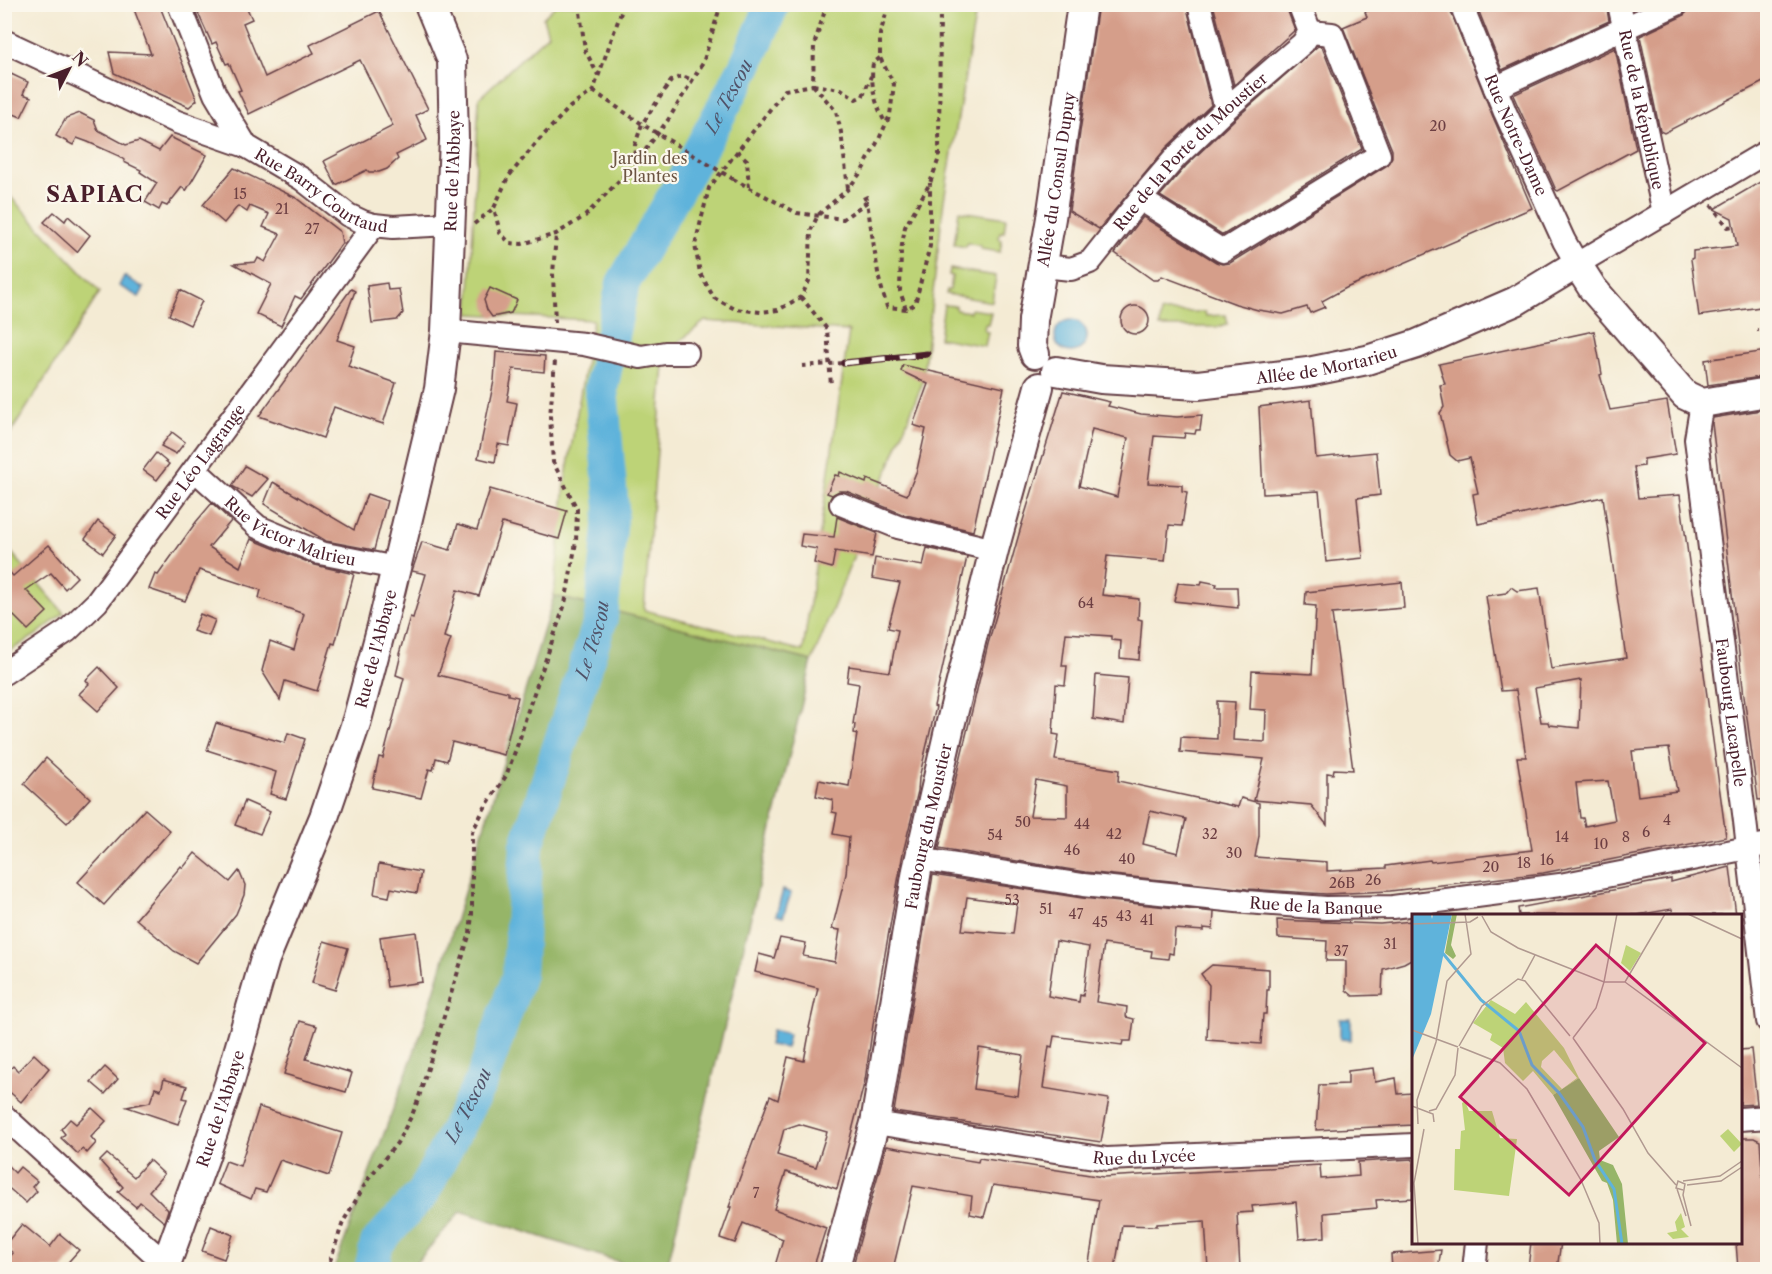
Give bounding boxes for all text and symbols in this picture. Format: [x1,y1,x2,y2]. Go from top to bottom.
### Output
street label: Rue de la République [1615,28,1669,191]
north arrow [39,39,99,99]
text: N [68,47,92,71]
water label: Le Tescou [699,56,758,139]
street label: Rue de la Porte du Moustier [1109,68,1271,235]
street label: Rue Notre-Dame [1481,71,1552,199]
street label: Allée du Consul Dupuy [1032,90,1079,270]
street label: Rue de l'Abbaye [440,110,464,232]
house number: 20 [1430,117,1447,135]
street label: Rue Barry Courtaud [251,143,389,236]
park label: Jardin des Plantes [610,148,688,186]
district label: SAPIAC [46,181,144,208]
house number: 15 [233,185,247,203]
house number: 21 [275,200,289,218]
house number: 27 [305,220,320,238]
street label: Allée de Mortarieu [1254,341,1400,388]
street label: Rue Léo Lagrange [151,400,249,523]
street label: Rue Victor Malrieu [221,492,358,570]
street label: Rue de l'Abbaye [351,587,400,710]
house number: 64 [1078,594,1094,612]
water label: Le Tescou [570,600,614,684]
street label: Faubourg Lacapelle [1712,637,1751,788]
street label: Faubourg du Moustier [901,741,956,911]
house number: 4 [1663,811,1671,829]
house number: 50 [1015,813,1031,831]
house number: 44 [1074,815,1090,833]
house number: 6 [1642,823,1650,841]
house number: 42 [1106,825,1122,843]
house number: 32 [1202,825,1218,843]
house number: 54 [987,826,1003,844]
house number: 14 [1555,828,1569,846]
house number: 8 [1622,828,1630,846]
house number: 10 [1594,835,1608,853]
house number: 46 [1064,841,1080,859]
house number: 30 [1226,844,1242,862]
house number: 40 [1119,850,1136,868]
house number: 16 [1540,851,1554,869]
house number: 18 [1517,854,1531,872]
house number: 20 [1483,858,1500,876]
house number: 26 [1365,871,1381,889]
house number: 26B [1329,874,1355,892]
house number: 53 [1004,891,1020,909]
street label: Rue de la Banque [1249,892,1383,918]
house number: 51 [1039,900,1053,918]
house number: 47 [1069,905,1084,923]
house number: 43 [1116,907,1132,925]
house number: 41 [1140,911,1154,929]
house number: 45 [1092,913,1108,931]
inset map [1412,914,1742,1244]
house number: 31 [1383,935,1397,953]
house number: 37 [1334,942,1348,960]
street label: Rue de l'Abbaye [192,1048,248,1170]
water label: Le Tescou [439,1065,496,1148]
street label: Rue du Lycée [1091,1145,1196,1169]
house number: 7 [753,1184,760,1202]

